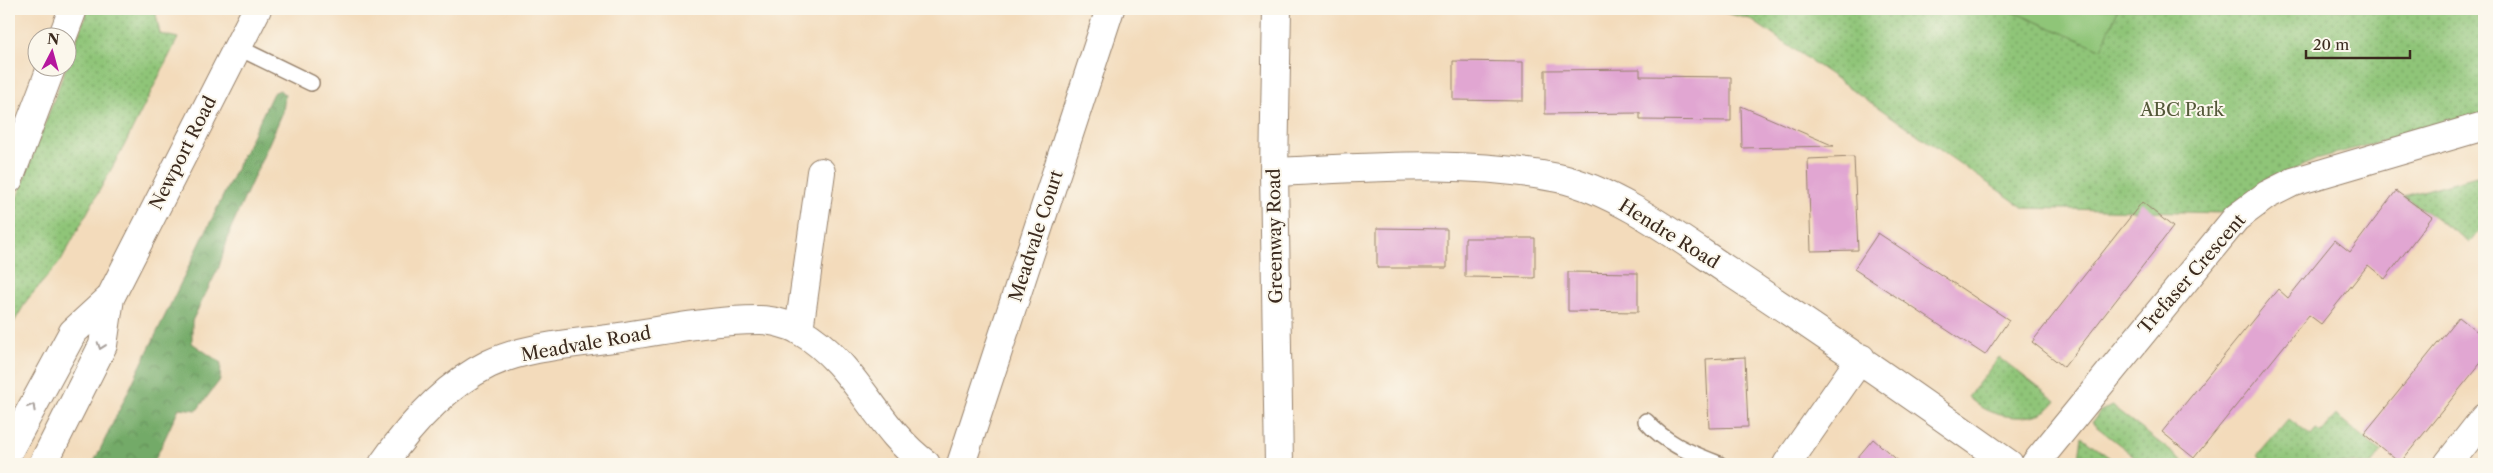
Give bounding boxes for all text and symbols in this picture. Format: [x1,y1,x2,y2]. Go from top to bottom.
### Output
north arrow [28,28,78,78]
scale bar [2306,28,2409,60]
text: N [46,29,60,49]
text: 20 m [2313,35,2349,54]
street label: Newport Road [145,93,221,213]
park label: ABC Park [2139,99,2225,121]
street label: Meadvale Court [1004,167,1068,305]
street label: Greenway Road [1263,168,1287,304]
street label: Hendre Road [1615,194,1723,274]
street label: Trefaser Crescent [2134,209,2251,339]
street label: Meadvale Road [519,322,653,366]
one-way arrow [97,341,107,350]
one-way arrow [26,403,36,412]

